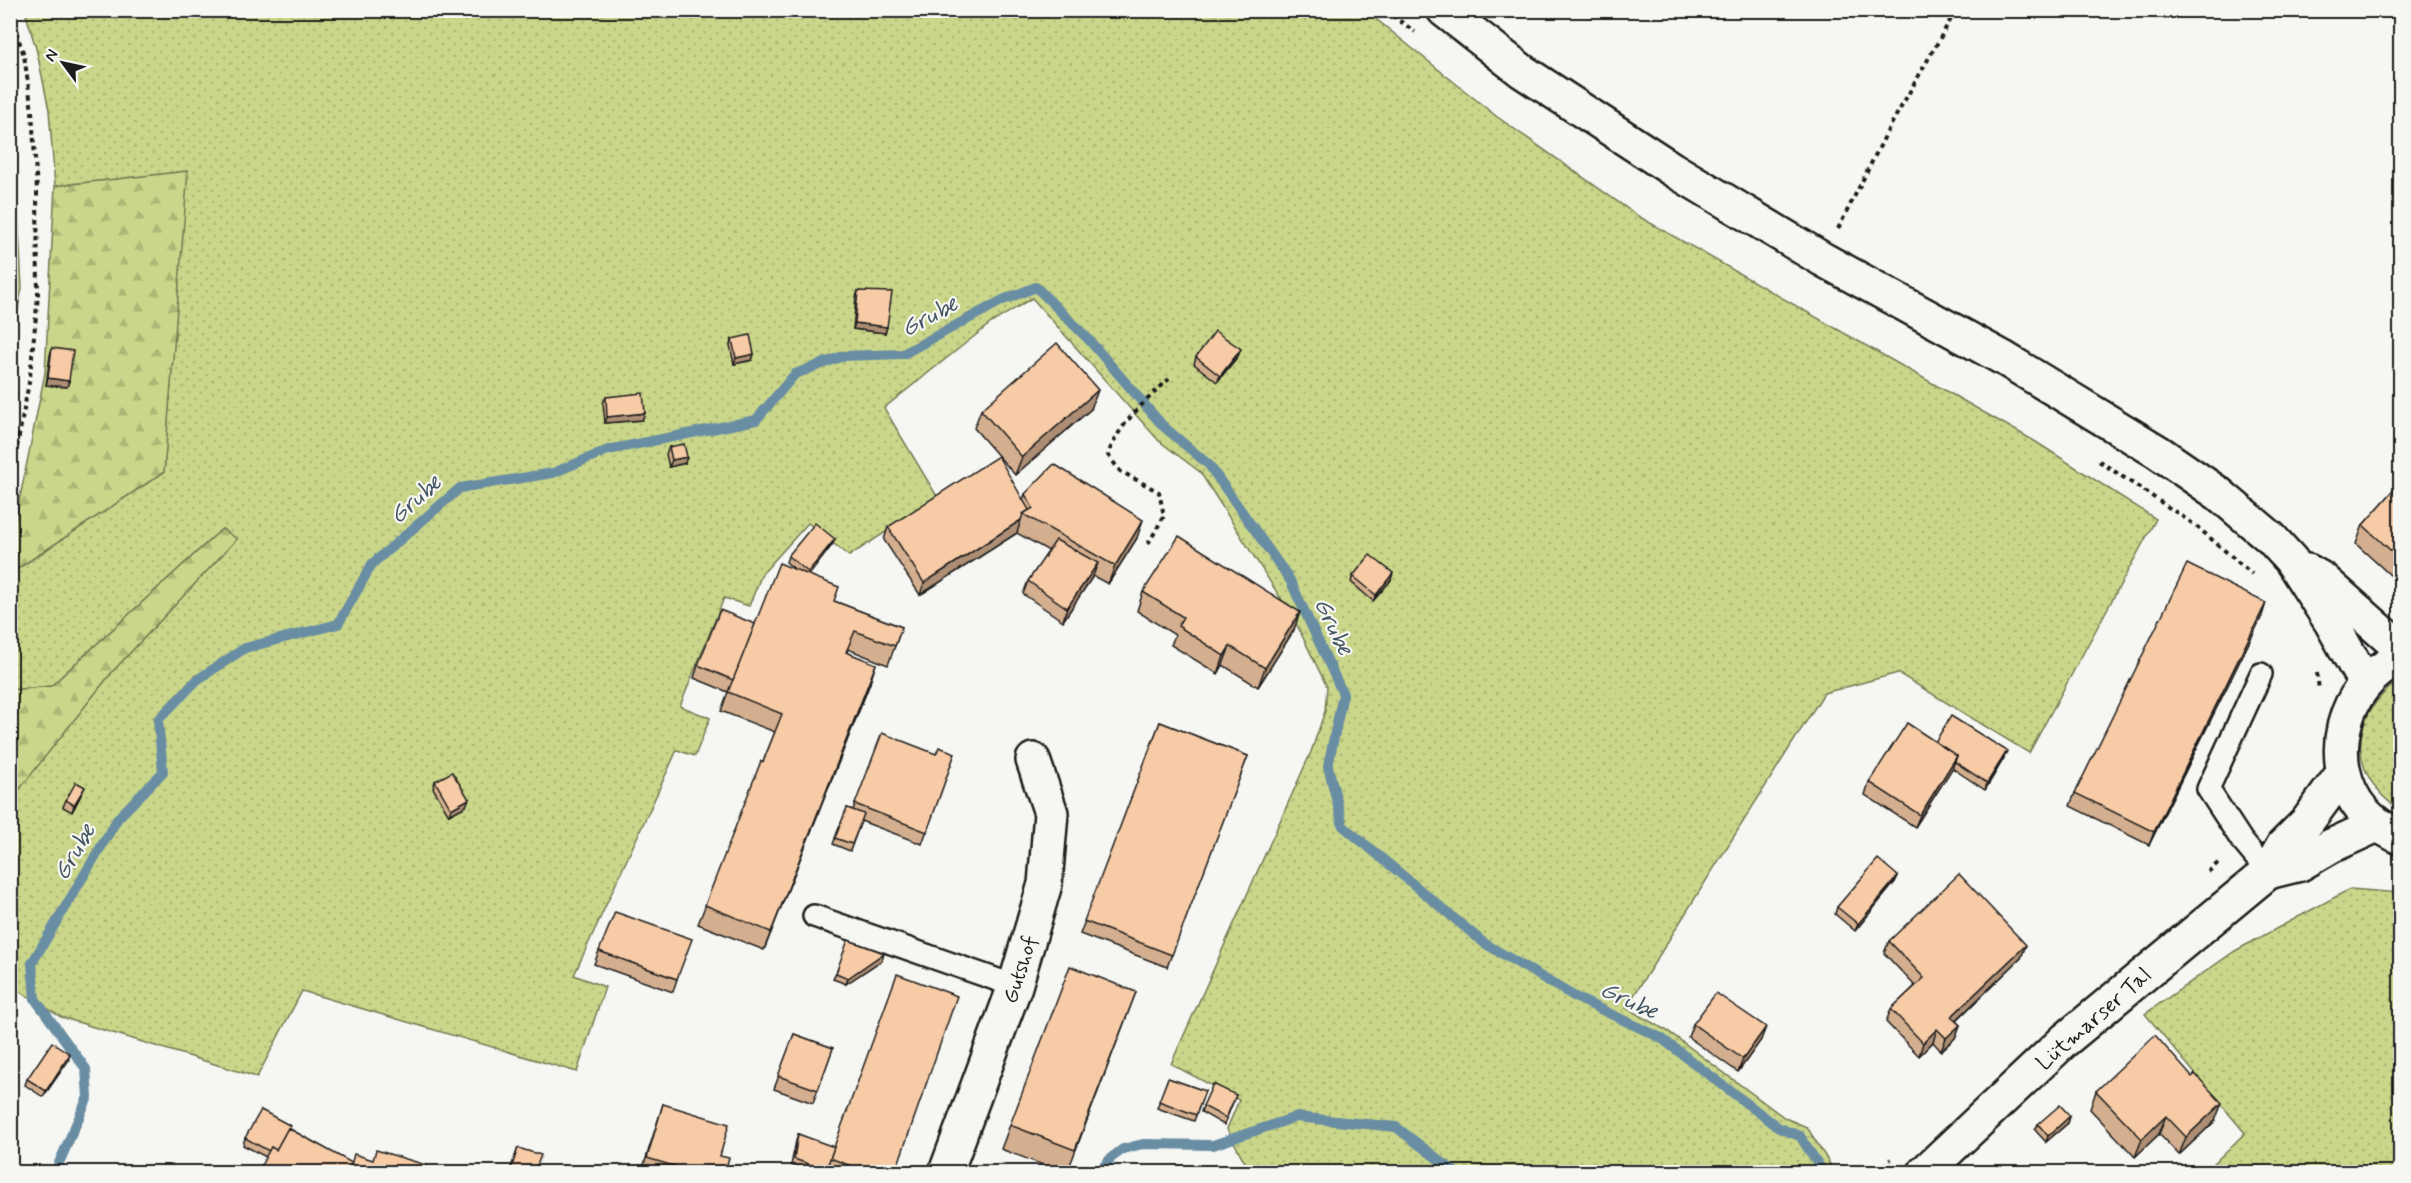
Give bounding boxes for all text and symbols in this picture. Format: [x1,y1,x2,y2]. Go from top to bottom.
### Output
north arrow [33,33,93,93]
text: N [40,45,63,66]
water label: Grube [896,289,965,345]
water label: Grube [383,468,450,531]
water label: Grube [1306,593,1360,662]
water label: Grube [47,818,105,886]
street label: Gutshof [997,932,1045,1007]
street label: Lütmarser Tal [2031,962,2158,1077]
water label: Grube [1595,975,1664,1029]

